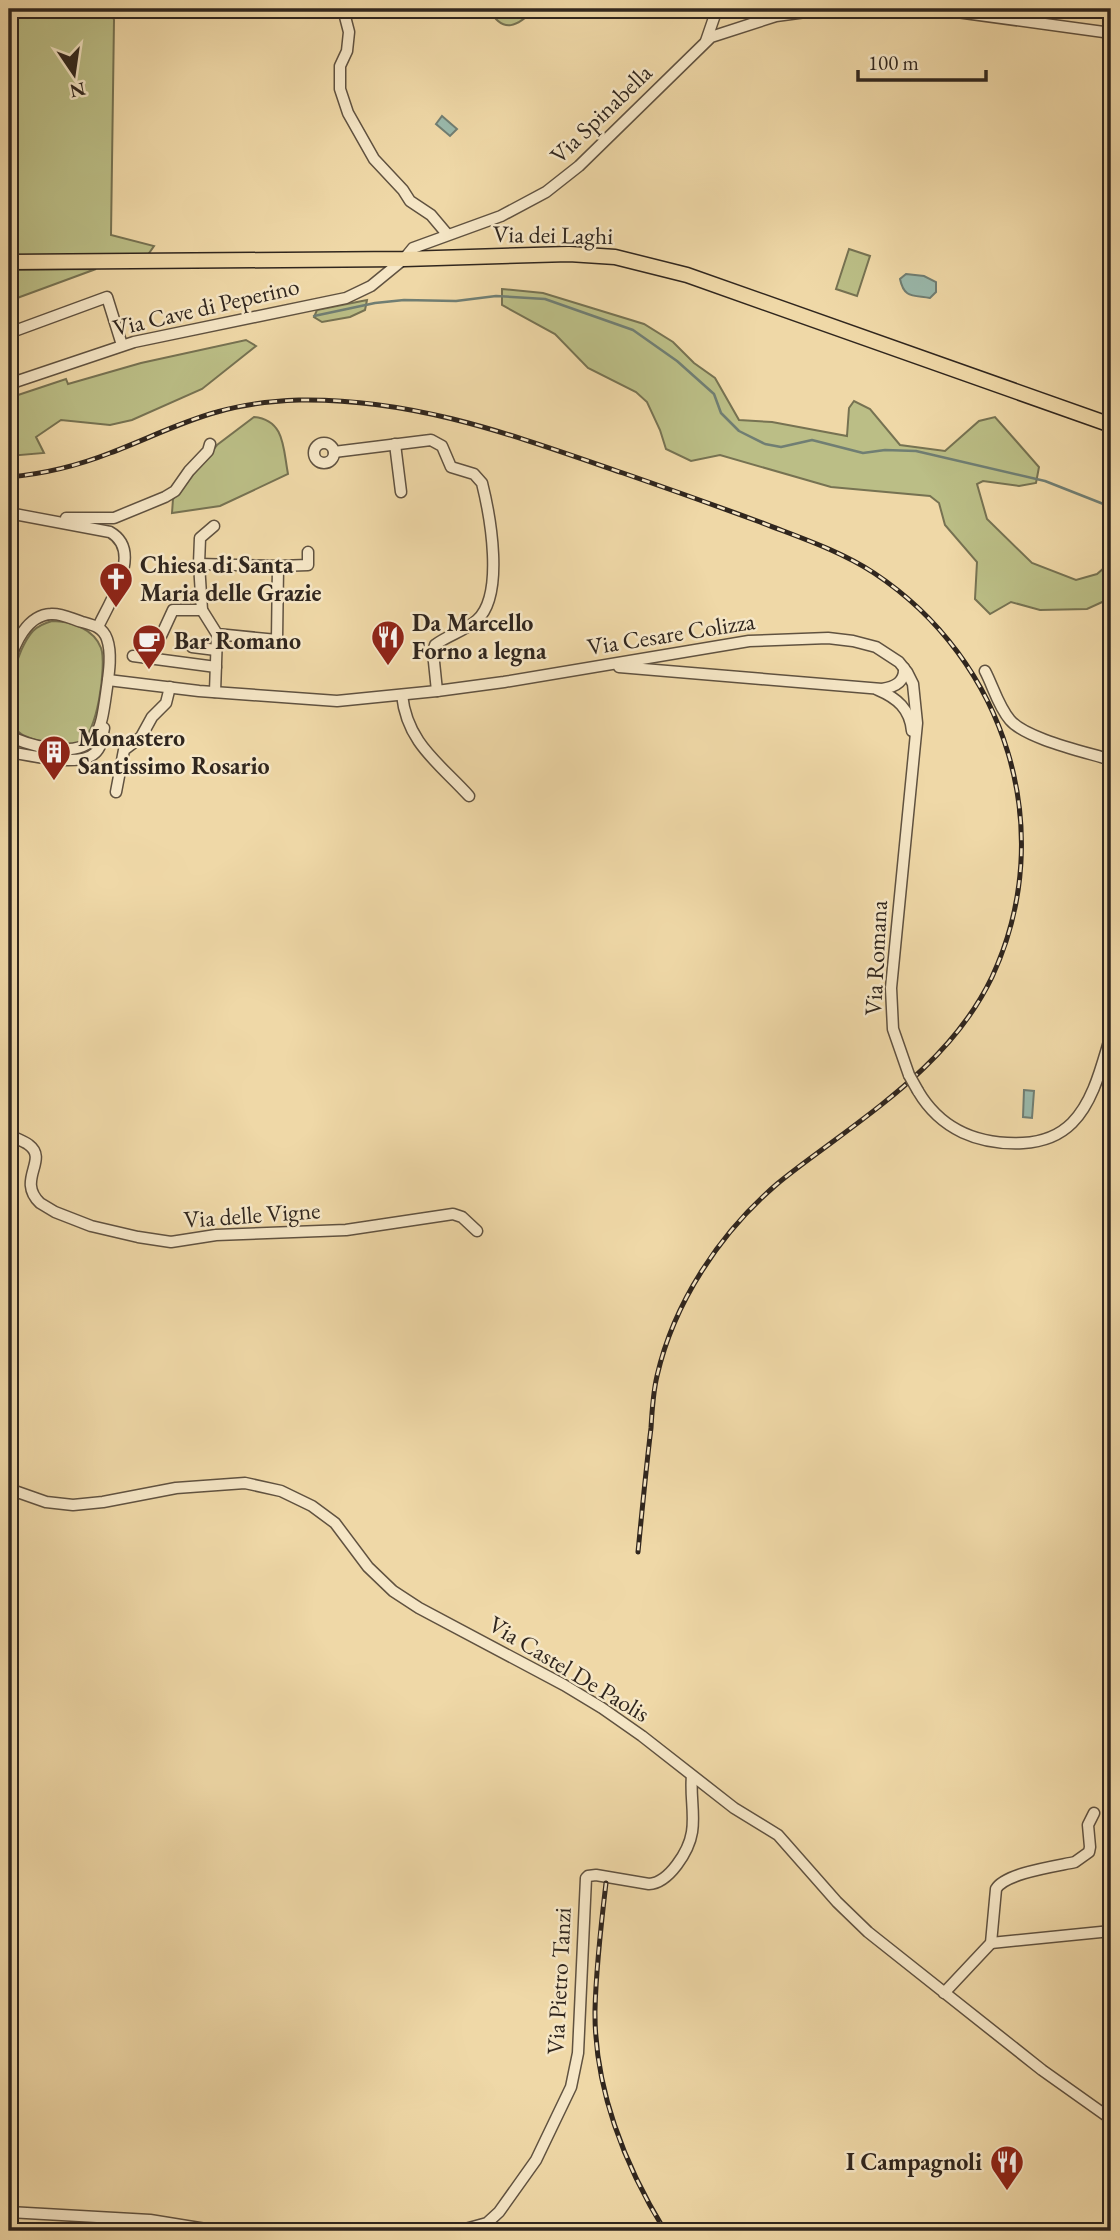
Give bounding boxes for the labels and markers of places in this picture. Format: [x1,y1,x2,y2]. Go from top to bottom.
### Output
place label: Chiesa di Santa Maria delle Grazie [140,549,322,608]
church icon: Chiesa di Santa Maria delle Grazie [97,560,135,609]
place label: Da Marcello Forno a legna [412,607,547,667]
restaurant icon: Da Marcello Forno a legna [369,618,407,667]
cafe icon: Bar Romano [130,622,168,671]
place label: Bar Romano [174,625,301,656]
place label: Monastero Santissimo Rosario [78,722,270,781]
building icon: Monastero Santissimo Rosario [35,733,73,782]
restaurant icon: I Campagnoli [988,2143,1026,2192]
place label: I Campagnoli [846,2146,982,2178]

